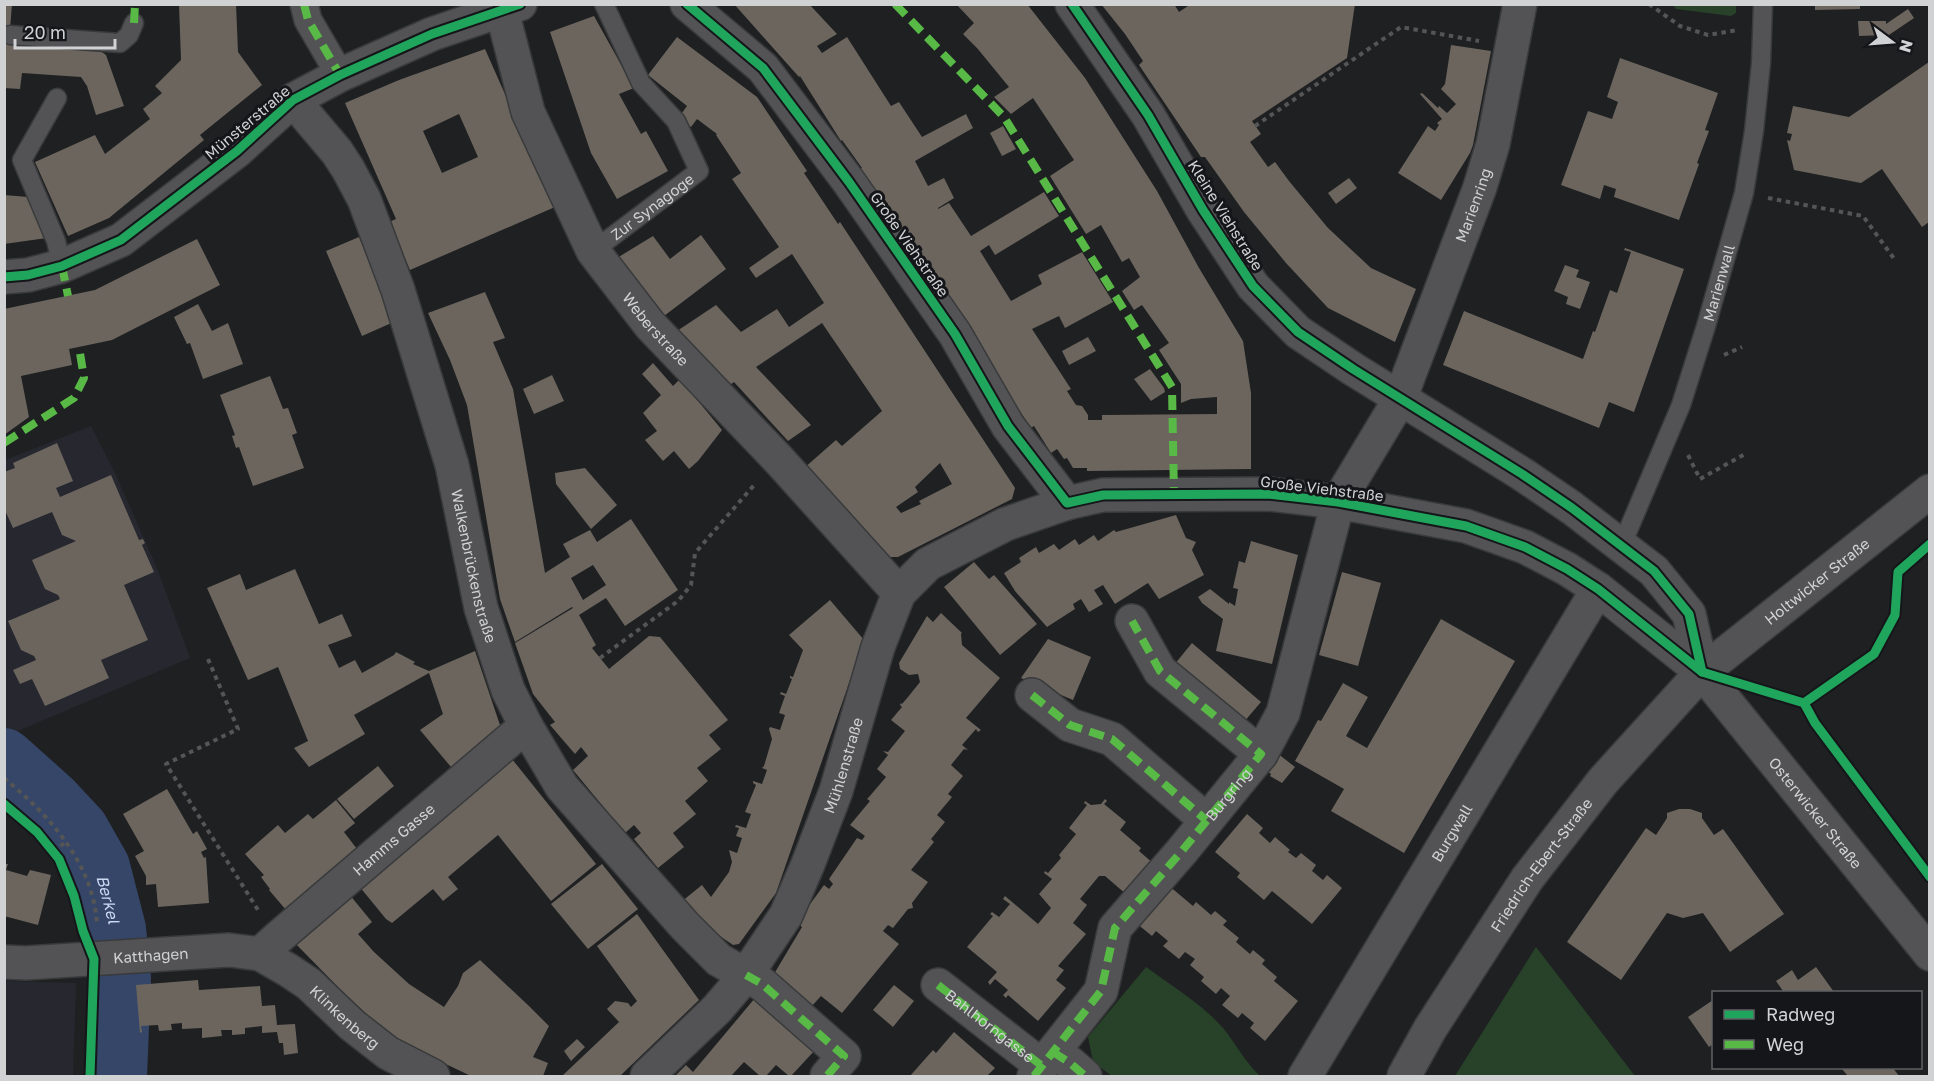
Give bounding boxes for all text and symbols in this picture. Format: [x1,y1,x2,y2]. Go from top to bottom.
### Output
scale bar [15,12,116,50]
north arrow [1862,12,1922,72]
text: 20 m [24,21,66,43]
text: N [1895,38,1918,55]
street label: Münsterstraße [201,81,293,163]
street label: Kleine Viehstraße [1185,156,1267,274]
street label: Marienring [1451,166,1494,245]
street label: Zur Synagoge [607,169,697,243]
street label: Große Viehstraße [867,188,953,300]
street label: Marienwall [1699,242,1738,323]
street label: Weberstraße [619,289,693,370]
street label: Große Viehstraße [1259,472,1385,505]
street label: Walkenbrückenstraße [448,487,501,645]
street label: Holtwicker Straße [1761,534,1873,628]
street label: Mühlenstraße [819,715,866,816]
street label: Osterwicker Straße [1765,753,1866,872]
street label: Burgring [1202,764,1255,824]
street label: Friedrich-Ebert-Straße [1486,794,1596,935]
street label: Hamms Gasse [349,799,438,879]
street label: Burgwall [1427,800,1476,865]
water label: Berkel [92,873,124,927]
street label: Katthagen [113,944,189,966]
street label: Klinkenberg [307,981,384,1052]
street label: Bahlhorngasse [942,985,1039,1066]
legend [1712,991,1922,1069]
text: Radweg [1766,1003,1835,1025]
text: Weg [1766,1033,1804,1055]

